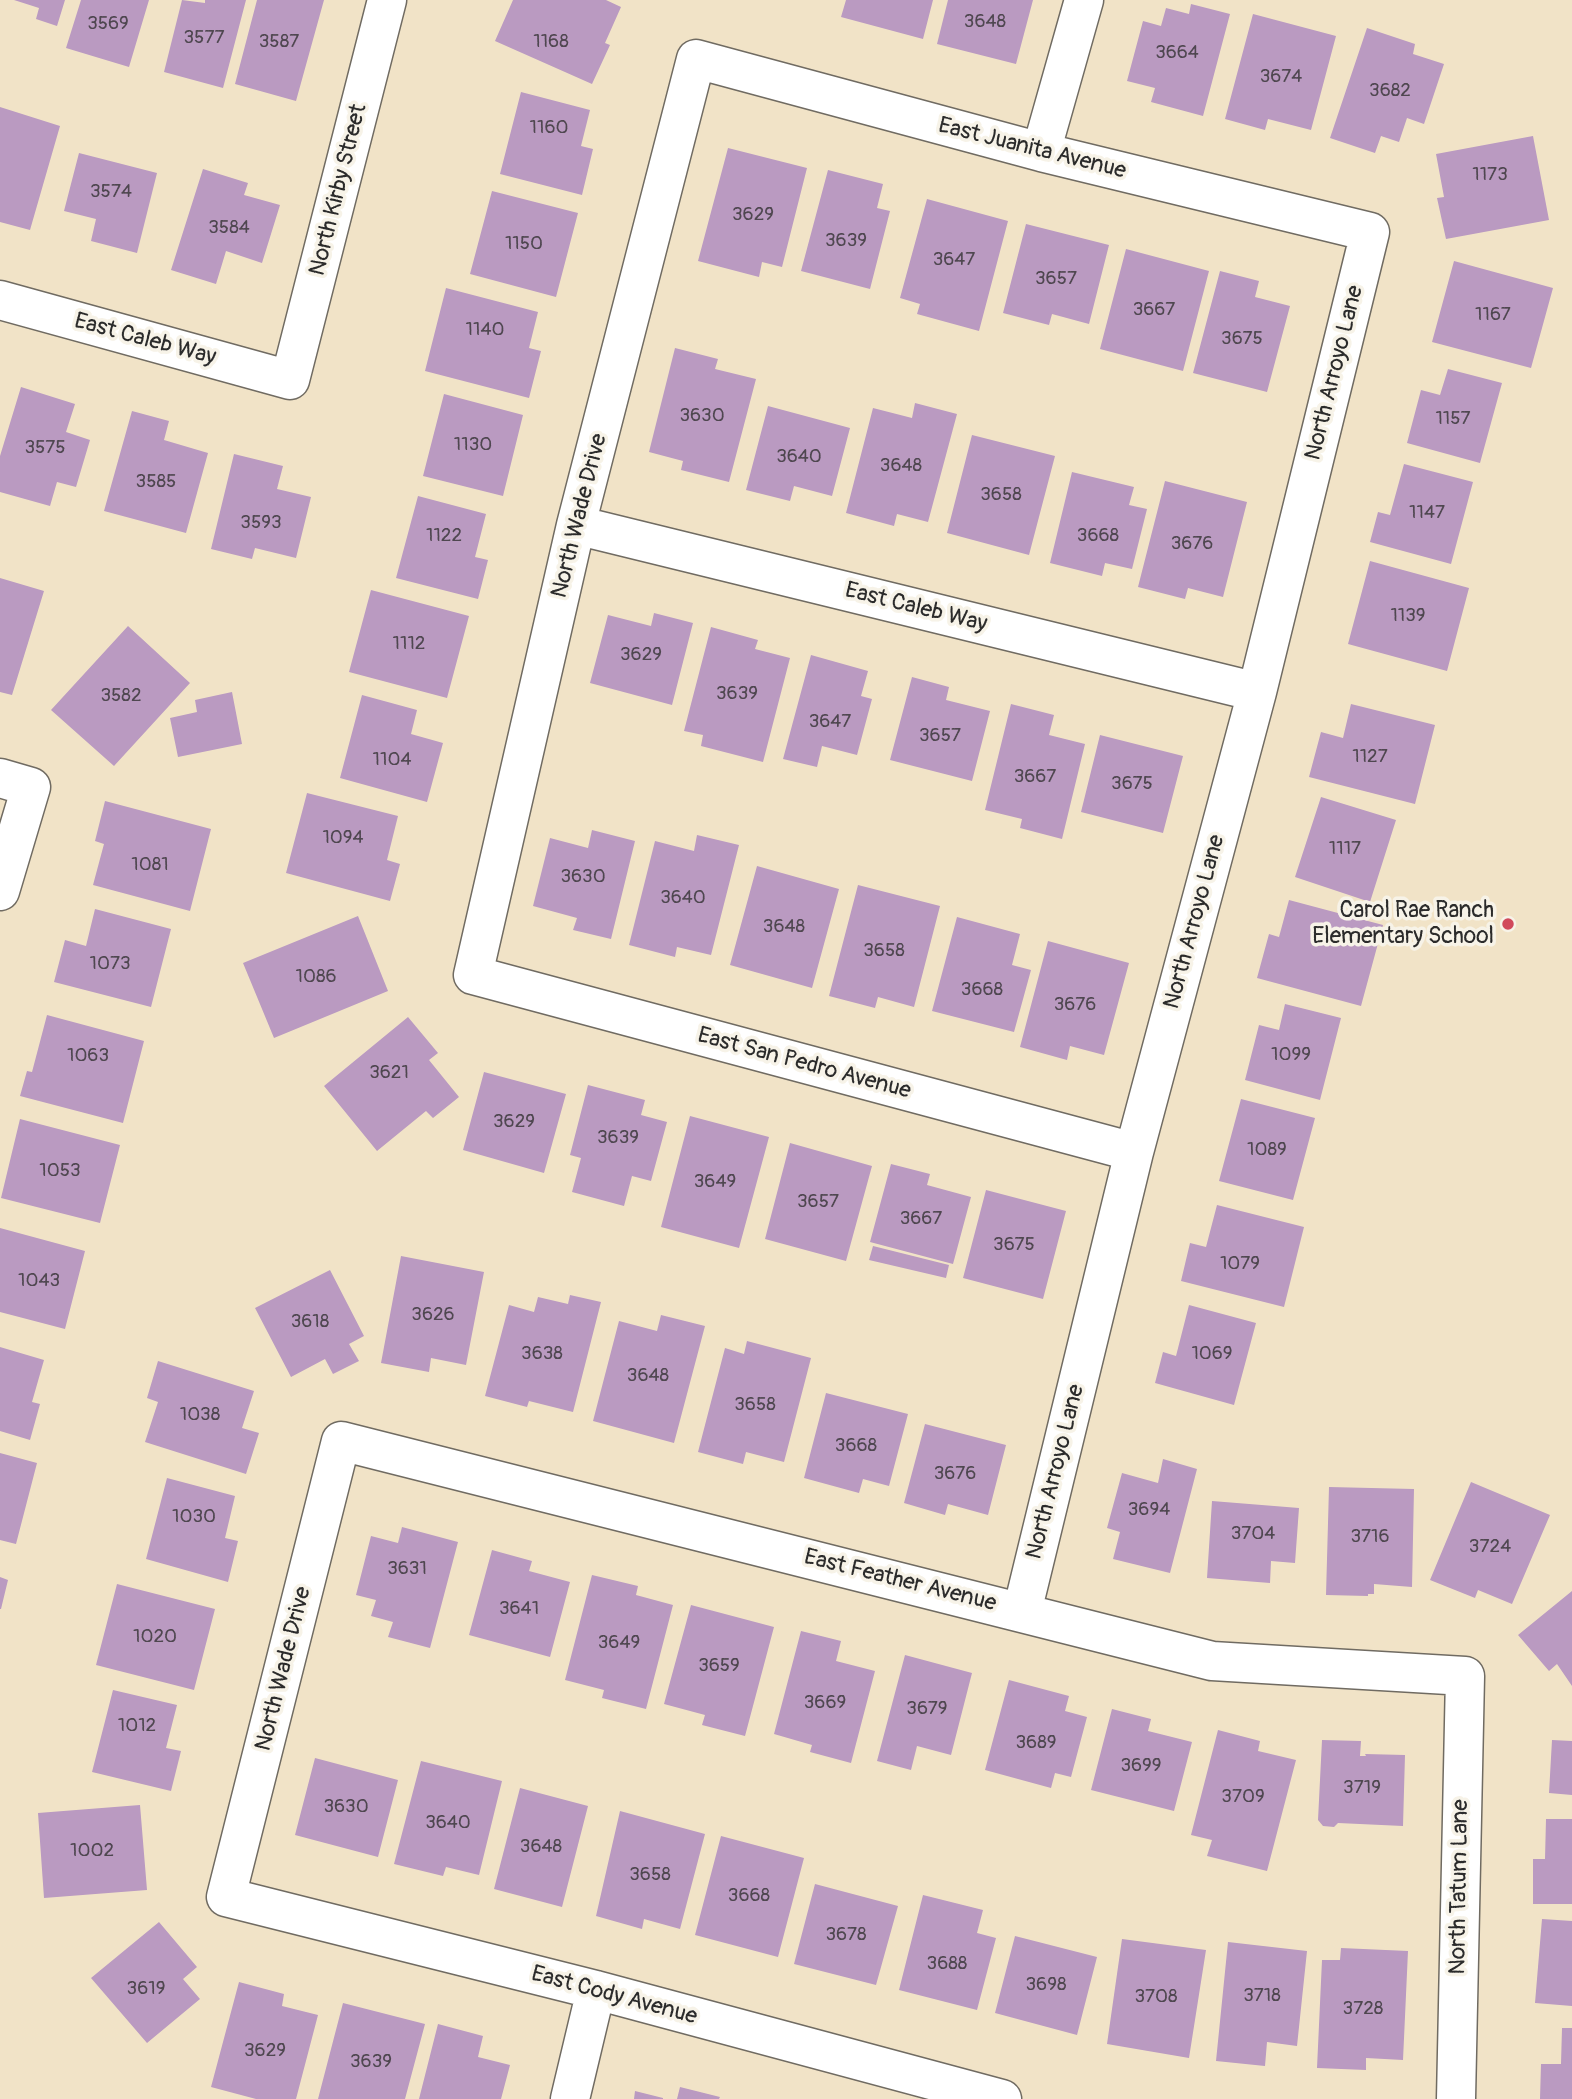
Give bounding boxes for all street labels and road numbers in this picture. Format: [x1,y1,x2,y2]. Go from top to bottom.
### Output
street label: North Kirby Street [304,101,374,279]
street label: East Juanita Avenue [935,112,1129,186]
street label: North Arroyo Lane [1300,283,1370,463]
street label: East Caleb Way [71,308,219,372]
street label: North Wade Drive [546,431,614,601]
street label: East Caleb Way [842,577,990,639]
street label: North Arroyo Lane [1159,832,1231,1012]
street label: East San Pedro Avenue [694,1022,914,1106]
street label: North Arroyo Lane [1021,1382,1091,1562]
street label: East Feather Avenue [801,1544,999,1618]
street label: North Wade Drive [250,1584,318,1754]
street label: North Tatum Lane [1445,1799,1475,1975]
street label: East Cody Avenue [528,1961,700,2031]

